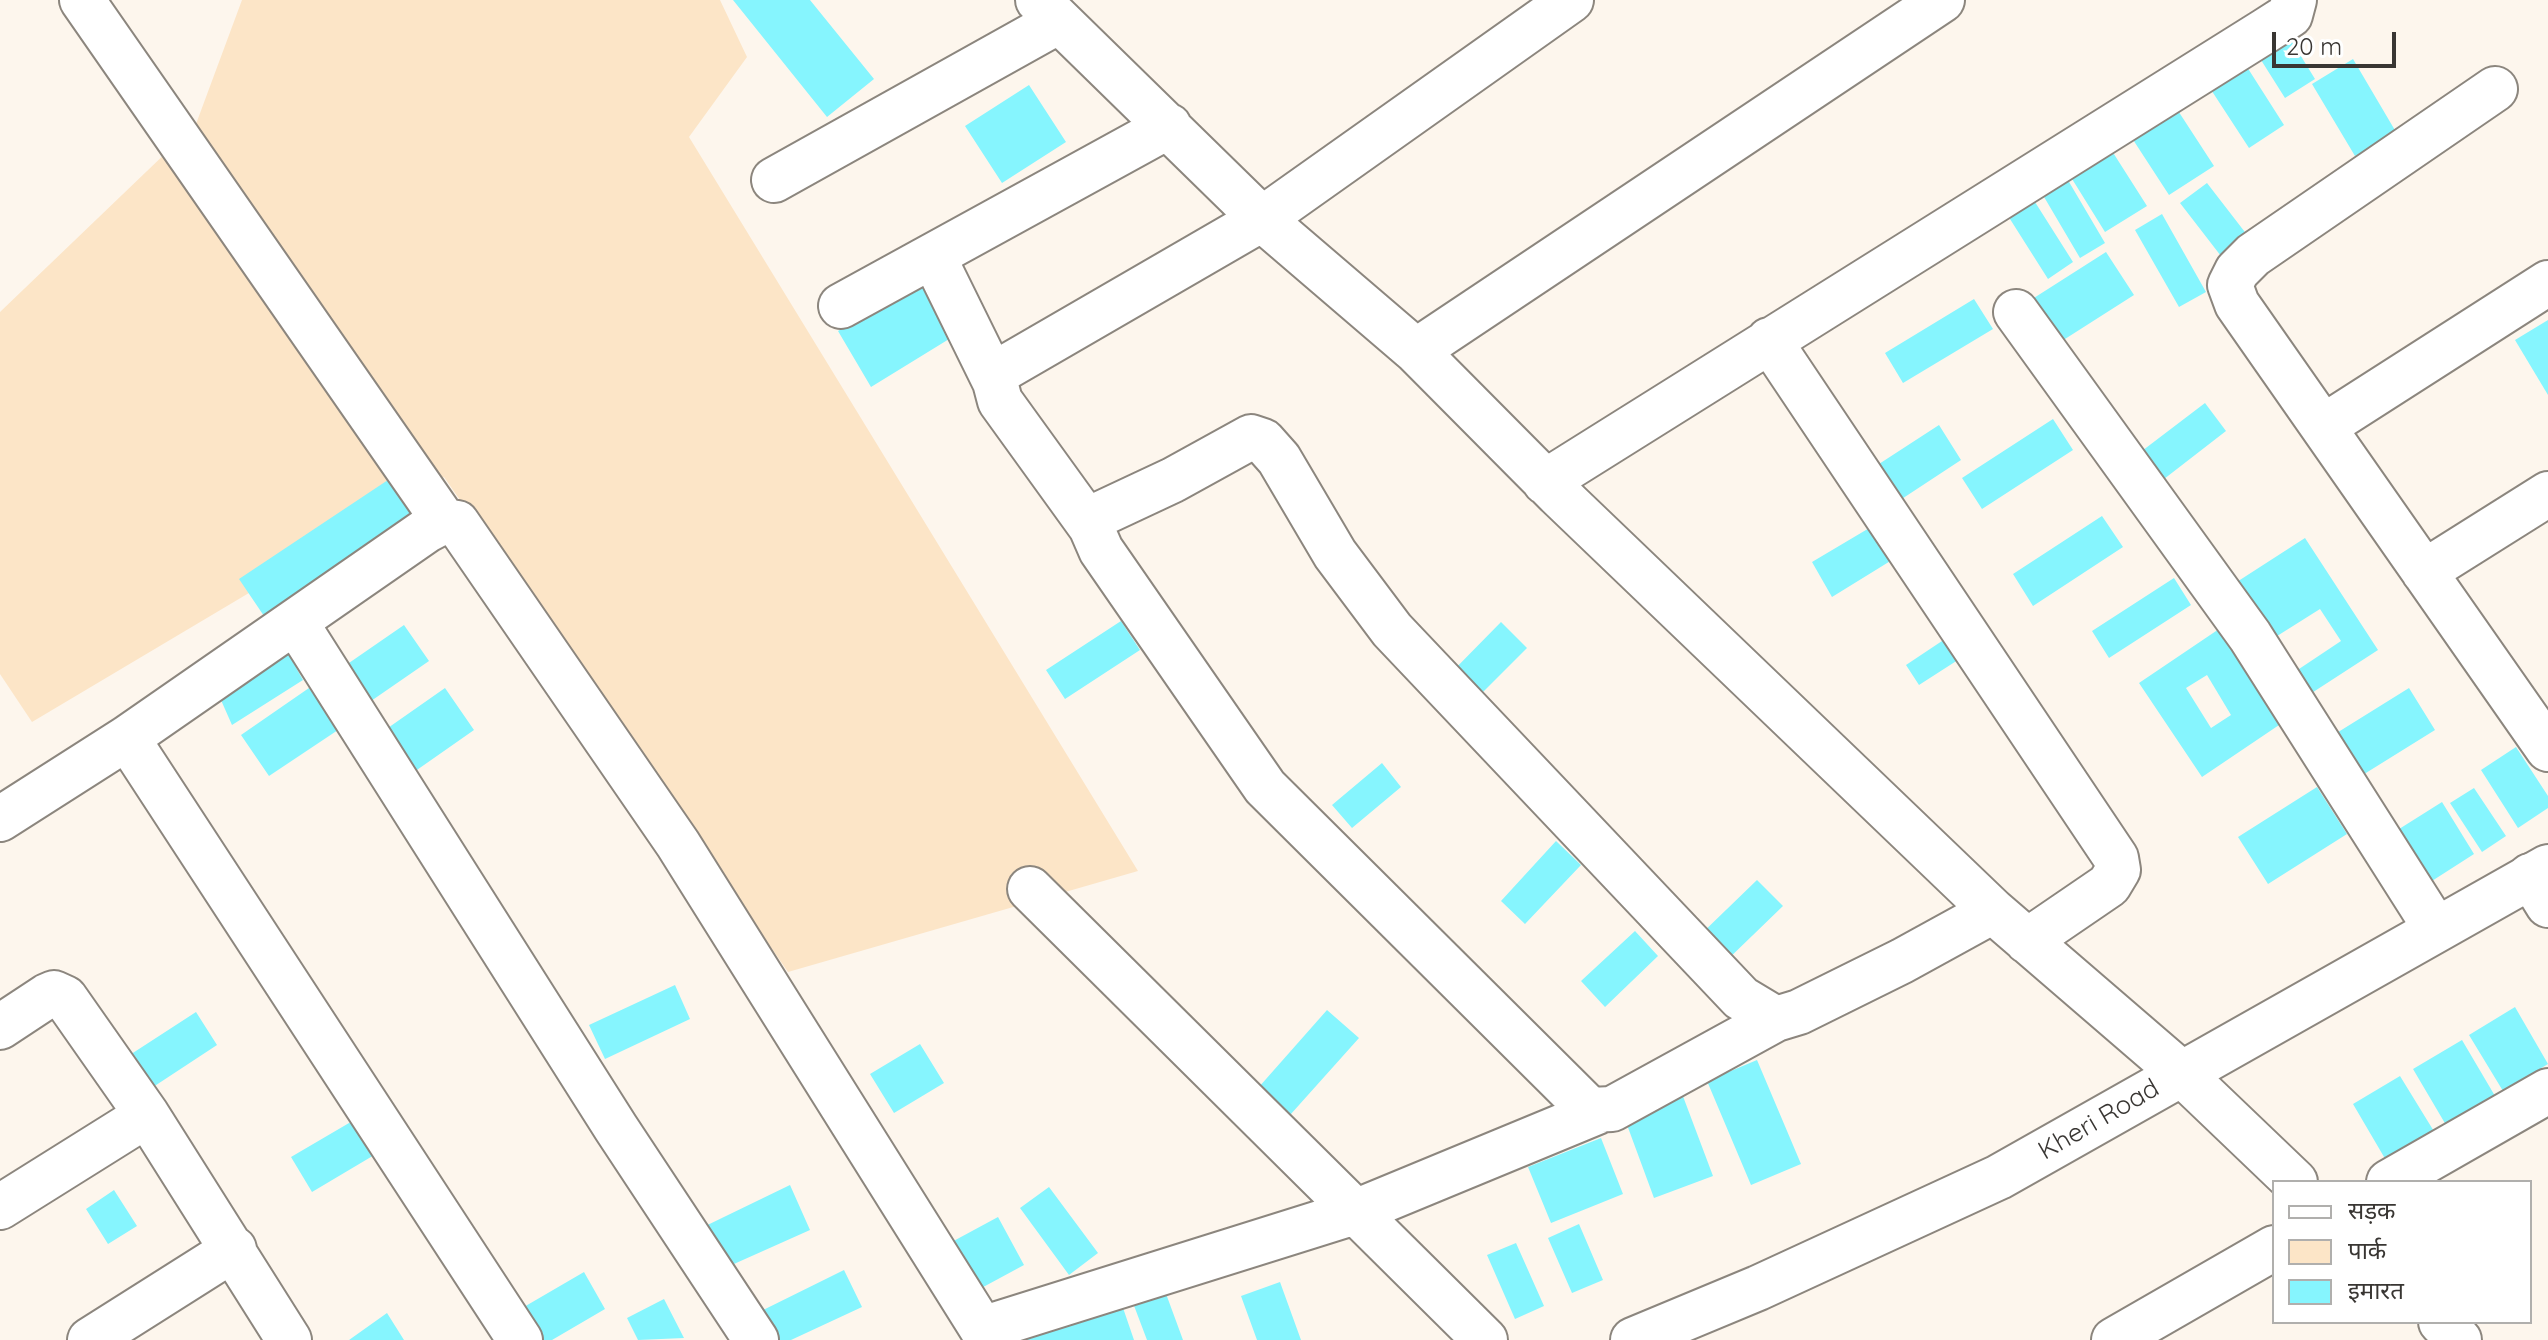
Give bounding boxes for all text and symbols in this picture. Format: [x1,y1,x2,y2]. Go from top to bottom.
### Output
scale bar [2276,16,2400,66]
text: 20 m [2286,31,2342,61]
street label: Kheri Road [2033,1073,2165,1167]
legend [2272,1180,2532,1324]
text: सड़क [2348,1195,2396,1225]
text: पार्क [2348,1235,2386,1265]
text: इमारत [2348,1275,2404,1305]

